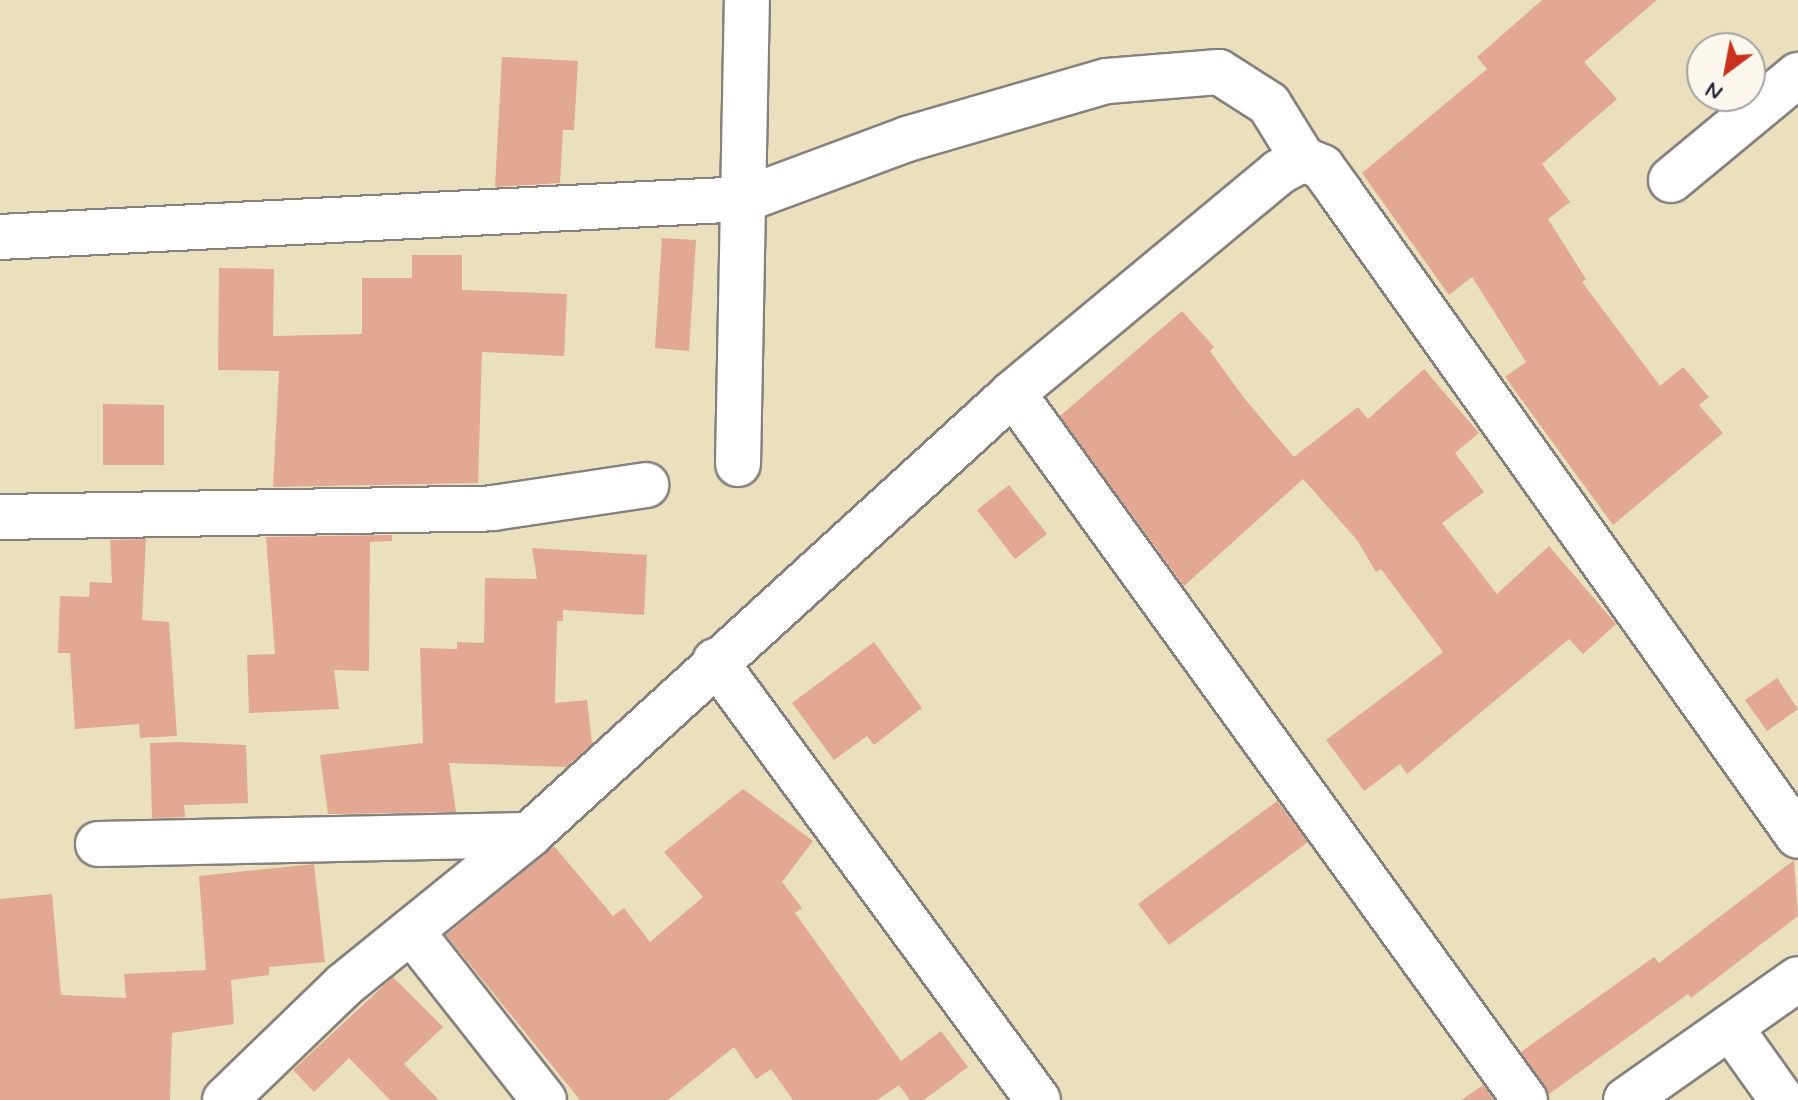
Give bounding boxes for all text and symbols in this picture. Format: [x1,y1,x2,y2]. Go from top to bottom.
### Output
north arrow [1686,32,1766,112]
text: N [1701,75,1728,106]

